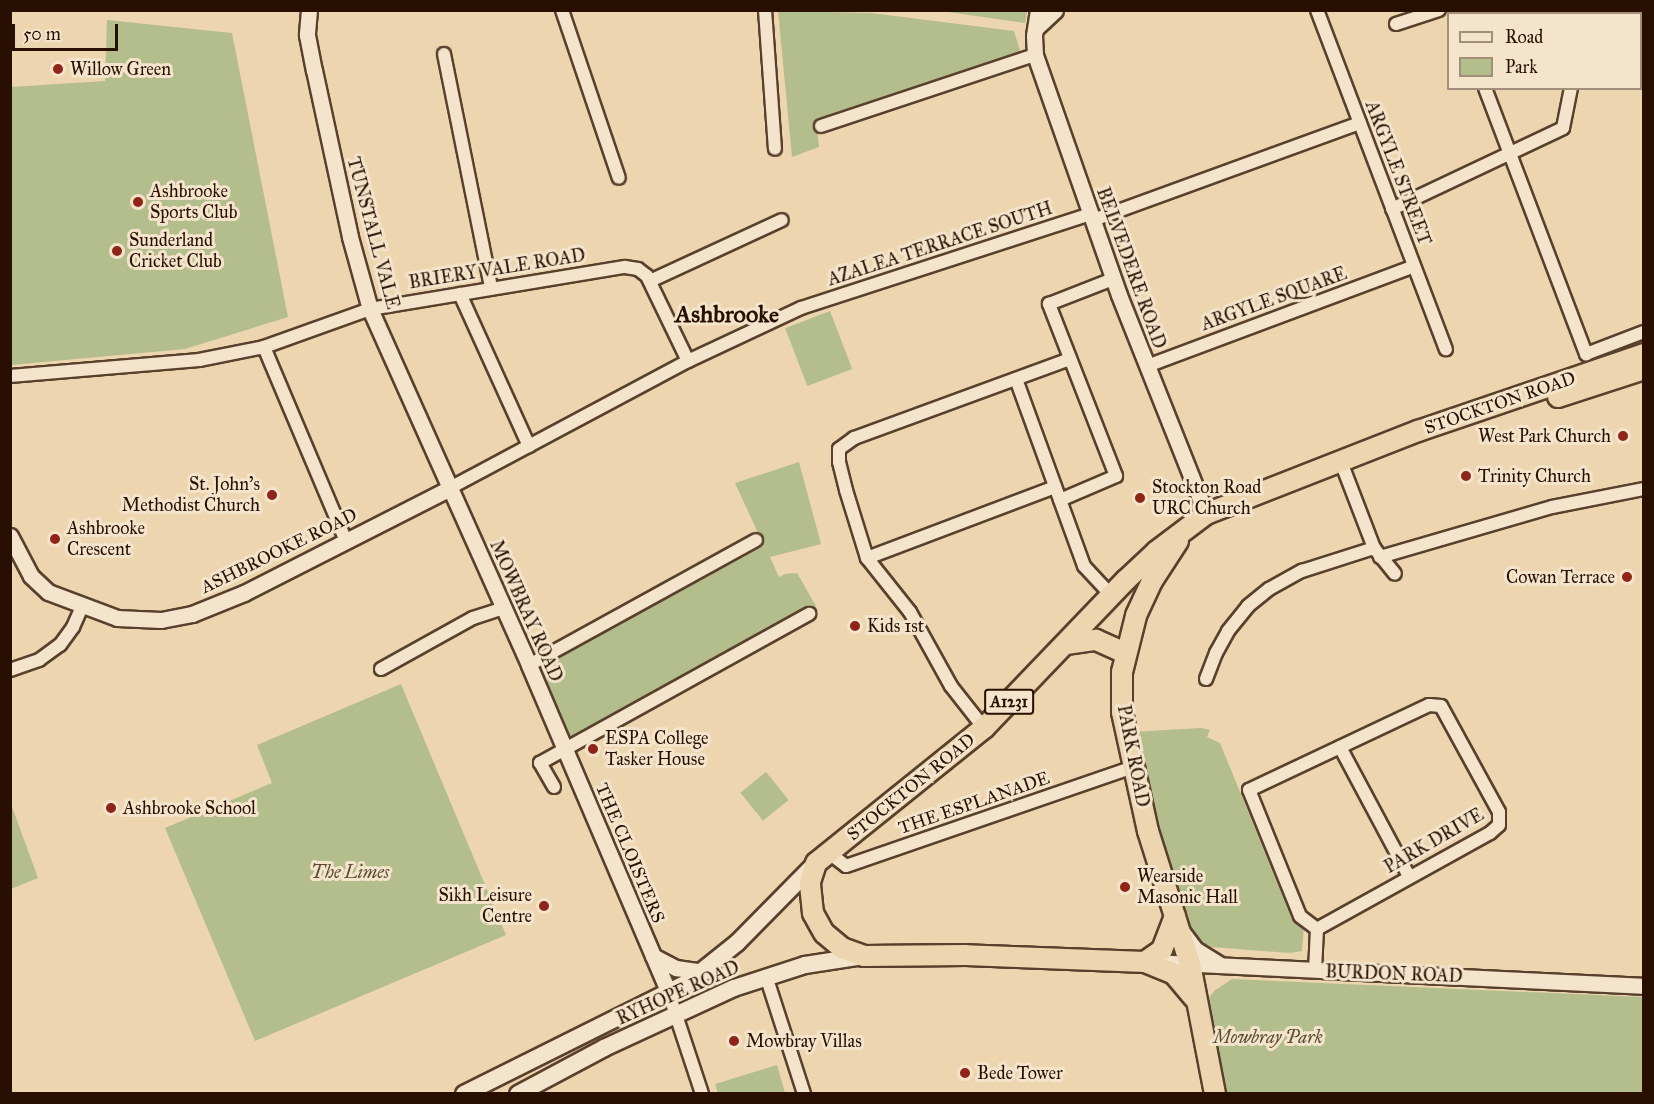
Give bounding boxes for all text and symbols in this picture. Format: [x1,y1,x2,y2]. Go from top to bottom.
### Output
scale bar [15,12,122,50]
legend [1447,12,1642,90]
text: 50 m [23,23,61,45]
text: Road [1505,26,1543,48]
text: Park [1505,56,1538,78]
place label: Willow Green [70,58,171,80]
marker: Willow Green [51,62,65,76]
street label: ARGYLE STREET [1361,98,1435,248]
street label: TUNSTALL VALE [342,155,404,311]
place label: Ashbrooke Sports Club [150,181,237,224]
street label: BELVEDERE ROAD [1092,184,1170,352]
marker: Ashbrooke Sports Club [131,195,145,209]
street label: AZALEA TERRACE SOUTH [825,197,1055,291]
place label: Sunderland Cricket Club [129,230,222,272]
marker: Sunderland Cricket Club [110,244,124,258]
street label: BRIERY VALE ROAD [407,244,587,294]
street label: ARGYLE SQUARE [1198,263,1350,335]
district label: Ashbrooke [675,301,779,329]
street label: STOCKTON ROAD [1422,367,1578,439]
place label: West Park Church [1478,425,1611,447]
marker: West Park Church [1616,429,1630,443]
place label: Trinity Church [1478,465,1591,487]
marker: Trinity Church [1459,469,1473,483]
place label: St. John's Methodist Church [122,474,260,516]
place label: Stockton Road URC Church [1152,477,1261,520]
marker: St. John's Methodist Church [265,488,279,502]
marker: Stockton Road URC Church [1133,491,1147,505]
street label: ASHBROOKE ROAD [197,504,361,598]
place label: Ashbrooke Crescent [67,518,145,560]
marker: Ashbrooke Crescent [48,532,62,546]
street label: MOWBRAY ROAD [485,537,567,685]
place label: Cowan Terrace [1506,566,1615,588]
marker: Cowan Terrace [1620,570,1634,584]
place label: Kids 1st [867,615,924,637]
marker: Kids 1st [848,619,862,633]
road number: A1231 [984,689,1034,715]
street label: PARK ROAD [1113,703,1153,809]
place label: ESPA College Tasker House [605,728,709,771]
street label: STOCKTON ROAD [843,729,979,845]
marker: ESPA College Tasker House [586,742,600,756]
street label: THE ESPLANADE [896,767,1052,839]
street label: THE CLOISTERS [591,780,669,926]
place label: Ashbrooke School [123,797,256,819]
marker: Ashbrooke School [104,801,118,815]
street label: PARK DRIVE [1381,804,1487,878]
park label: The Limes [311,861,389,883]
place label: Wearside Masonic Hall [1137,866,1238,908]
marker: Wearside Masonic Hall [1118,880,1132,894]
place label: Sikh Leisure Centre [438,885,532,928]
marker: Sikh Leisure Centre [537,899,551,913]
street label: RYHOPE ROAD [613,956,743,1030]
street label: BURDON ROAD [1325,961,1463,987]
park label: Mowbray Park [1213,1026,1323,1048]
place label: Mowbray Villas [746,1030,862,1052]
marker: Mowbray Villas [727,1034,741,1048]
place label: Bede Tower [977,1062,1063,1084]
marker: Bede Tower [958,1066,972,1080]

